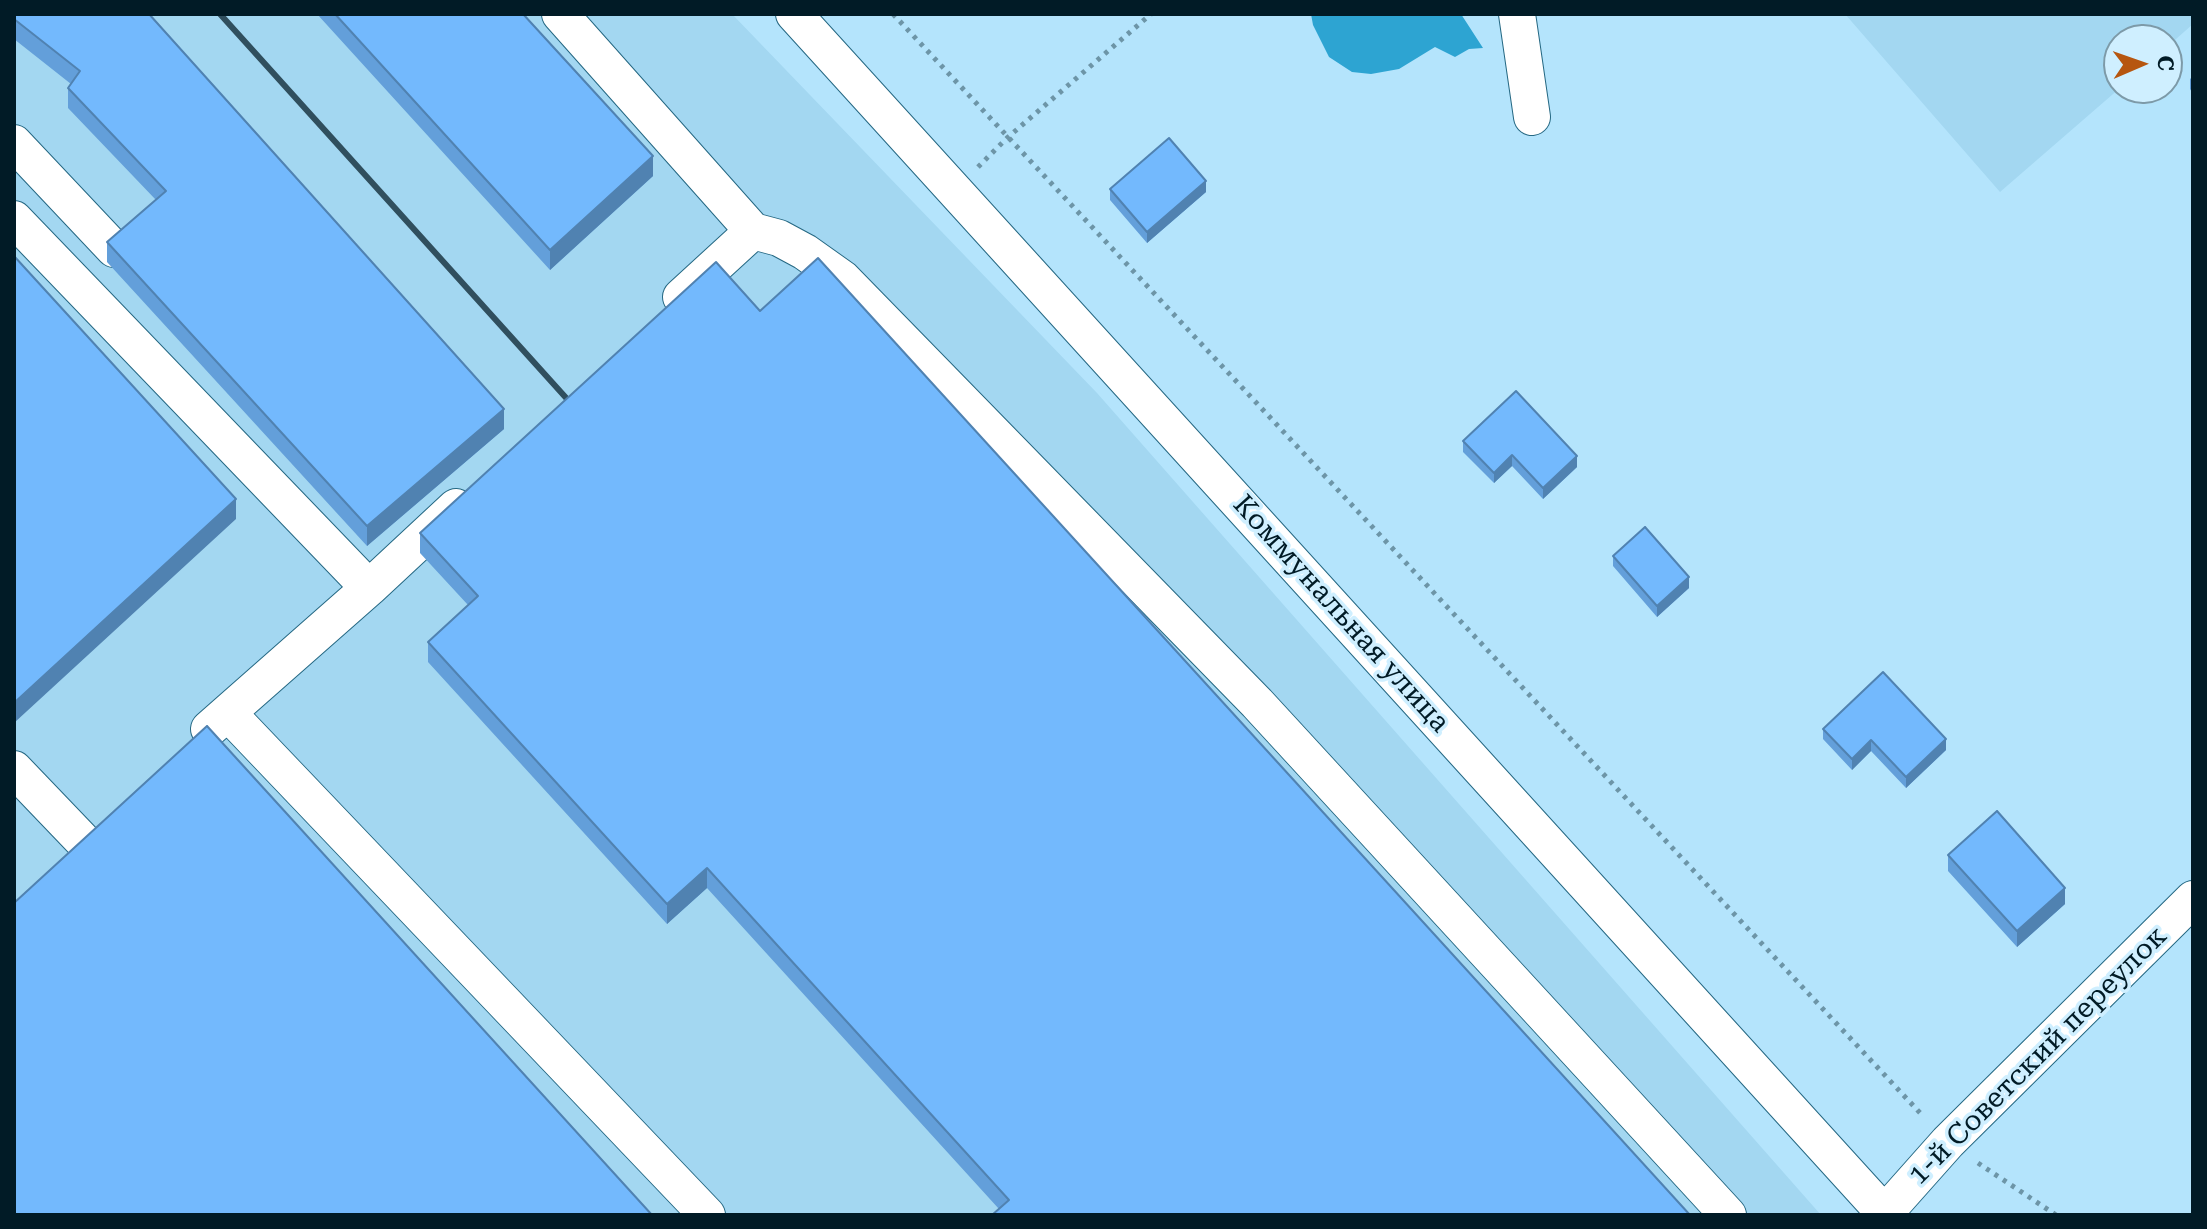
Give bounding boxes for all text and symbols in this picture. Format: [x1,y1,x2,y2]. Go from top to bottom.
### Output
north arrow [2103,24,2183,104]
text: С [2153,55,2178,71]
street label: Коммунальная улица [1226,489,1456,739]
street label: 1-й Советский переулок [1902,920,2174,1192]

